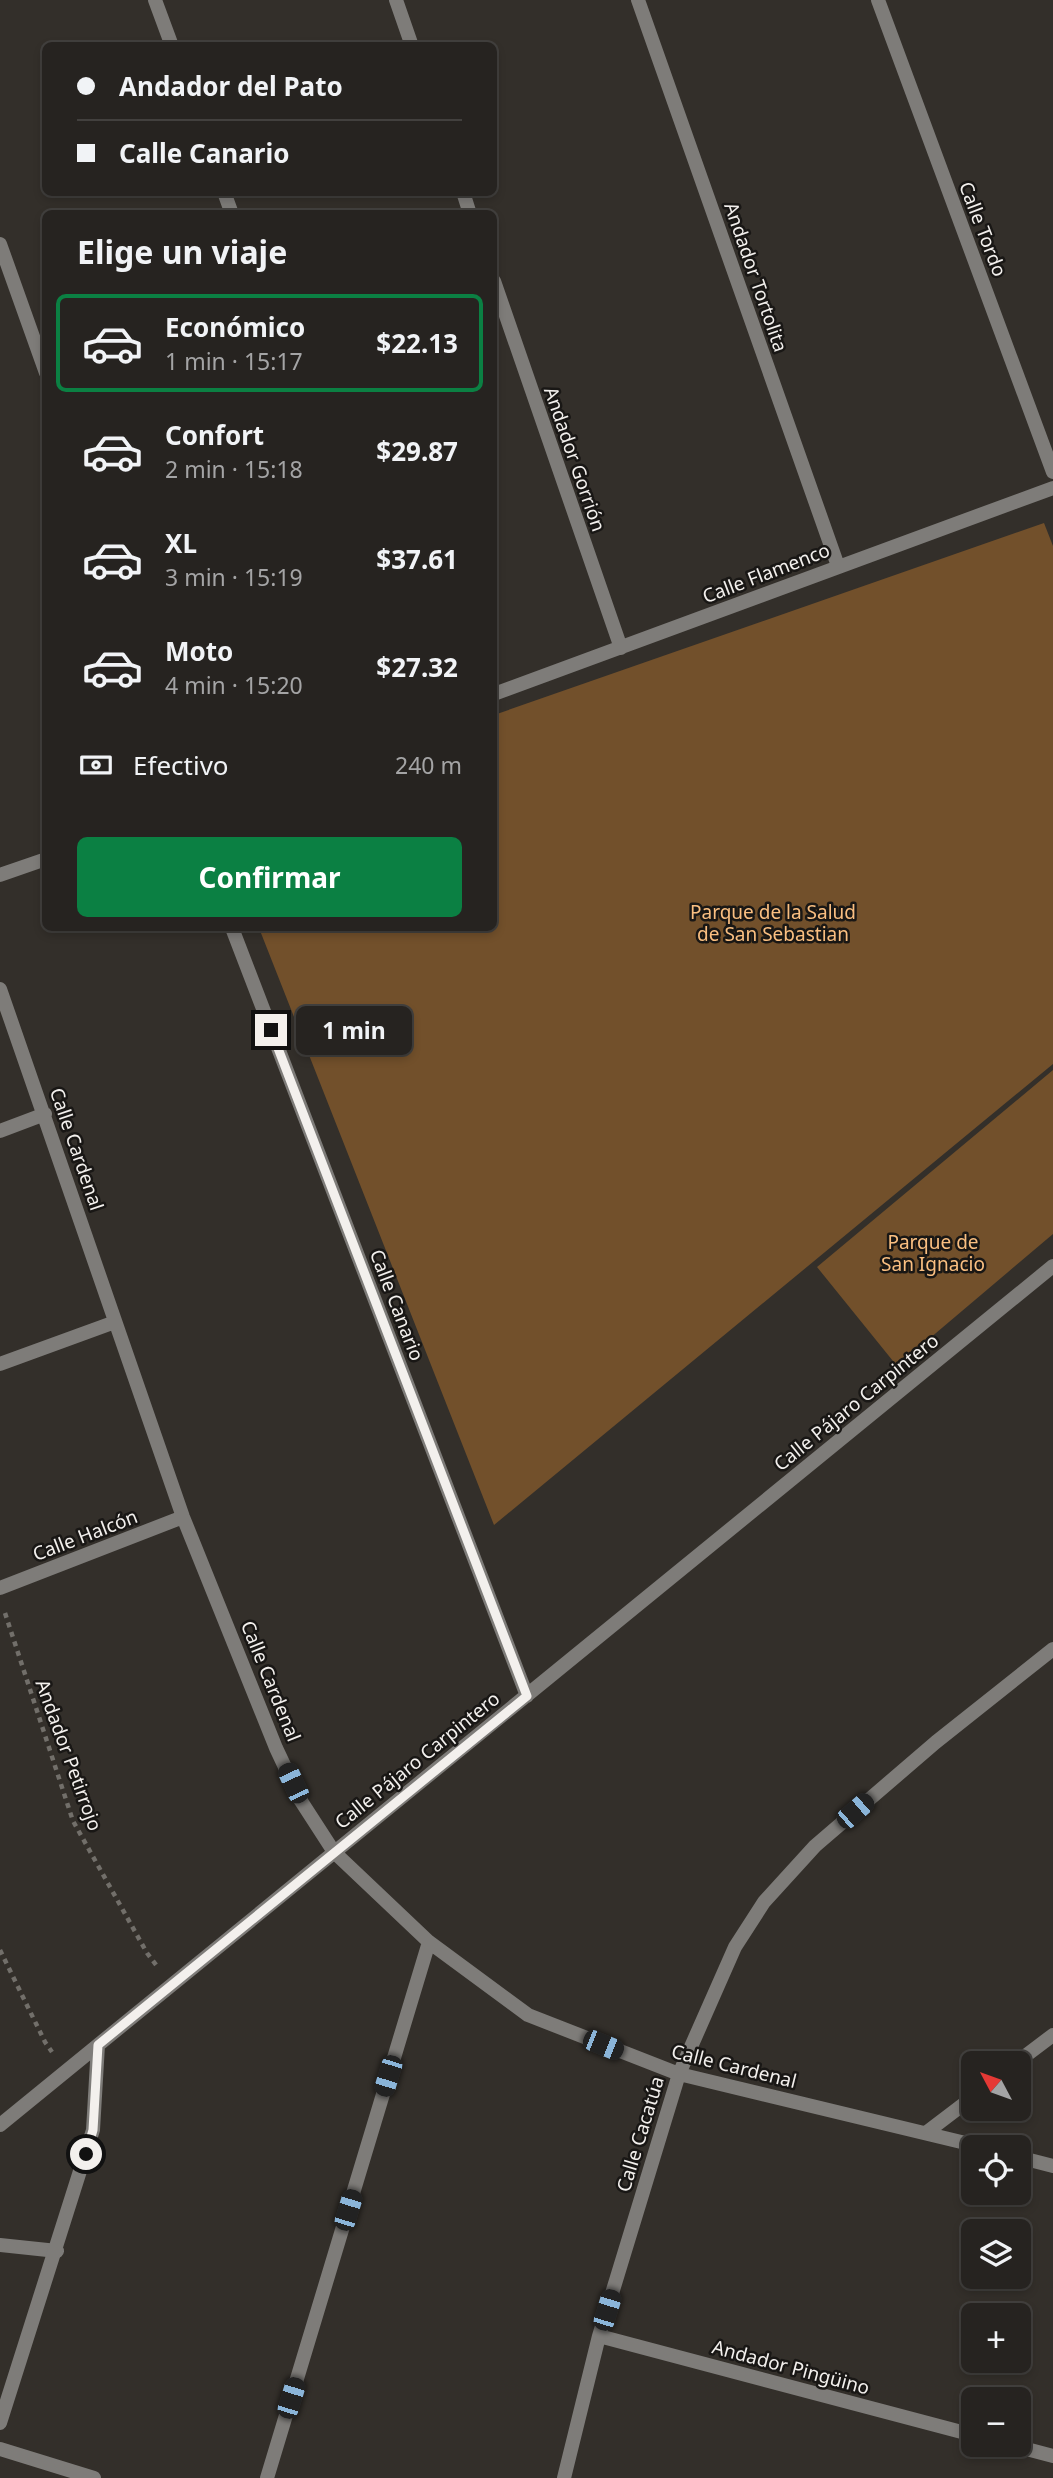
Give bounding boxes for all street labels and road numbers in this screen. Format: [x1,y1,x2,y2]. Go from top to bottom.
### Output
street label: Calle Tordo [953,178,1013,280]
street label: Andador Tortolita [718,199,794,355]
street label: Andador Gorrión [538,383,612,535]
street label: Calle Flamenco [699,537,833,609]
street label: Calle Cardenal [44,1084,110,1214]
street label: Calle Canario [364,1246,430,1364]
street label: Calle Pájaro Carpintero [768,1327,944,1477]
street label: Calle Halcón [29,1503,141,1567]
street label: Calle Cardenal [235,1617,307,1745]
street label: Andador Petirrojo [30,1676,108,1834]
street label: Calle Pájaro Carpintero [329,1685,505,1835]
street label: Calle Cardenal [669,2038,799,2094]
street label: Calle Cacatúa [610,2073,670,2195]
street label: Andador Pingüino [709,2333,873,2401]

